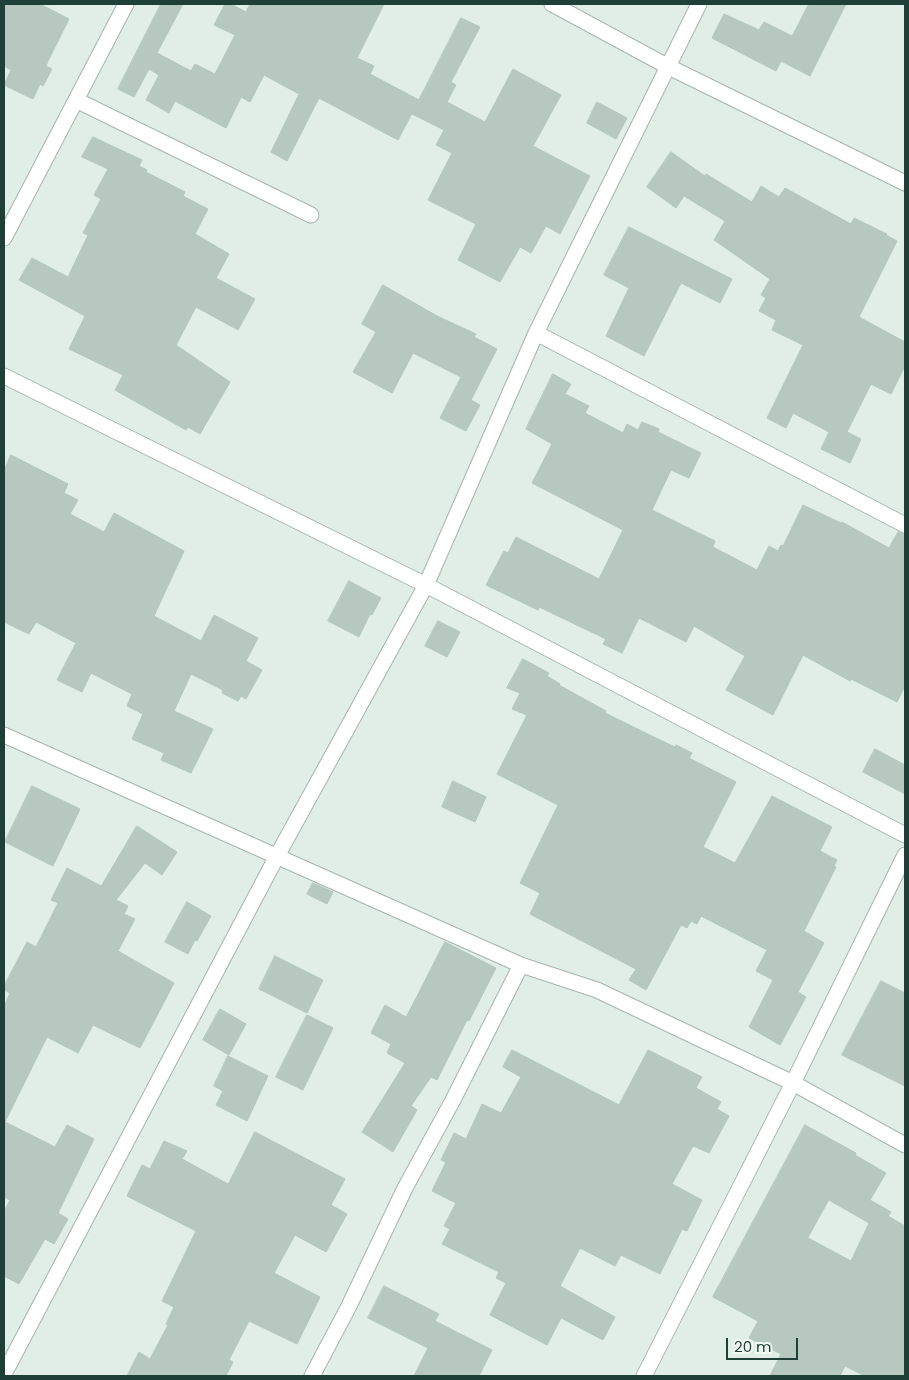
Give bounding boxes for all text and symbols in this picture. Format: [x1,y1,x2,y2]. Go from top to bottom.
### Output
scale bar [729,1328,802,1360]
text: 20 m [734,1336,772,1357]

